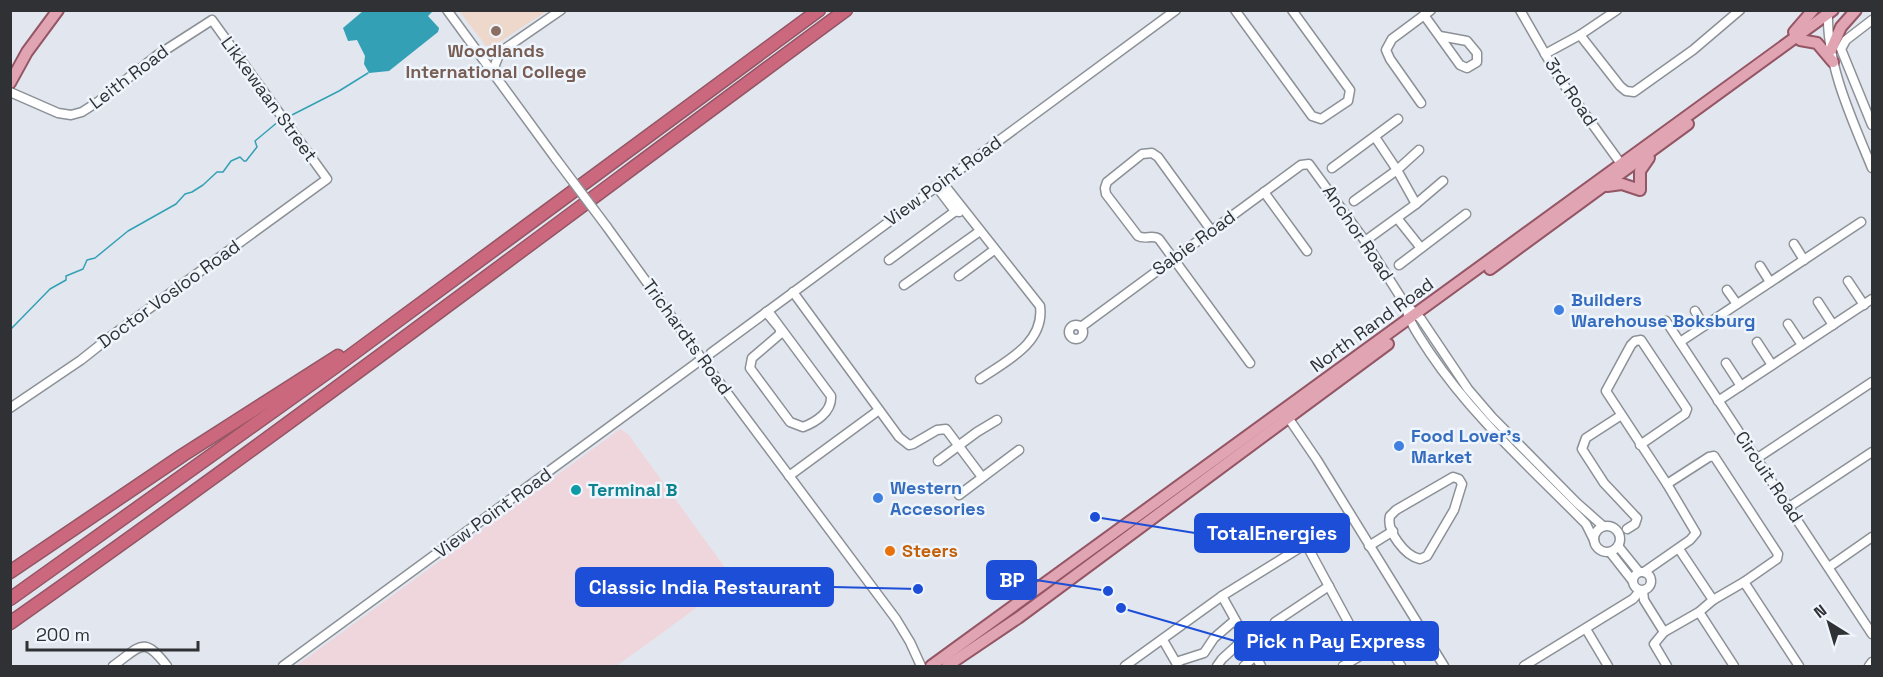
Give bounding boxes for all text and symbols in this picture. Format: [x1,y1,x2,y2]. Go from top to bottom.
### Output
marker: Woodlands International College [489,24,503,38]
street label: Likkewaan Street [216,32,323,166]
street label: Leith Road [85,39,173,114]
place label: Woodlands International College [405,39,587,83]
street label: 3rd Road [1540,53,1603,130]
street label: View Point Road [880,130,1006,231]
street label: Anchor Road [1318,180,1399,285]
street label: Sabie Road [1148,205,1240,280]
street label: Doctor Vosloo Road [93,234,244,353]
street label: North Rand Road [1306,272,1438,377]
street label: Trichardts Road [638,274,737,399]
place label: Builders Warehouse Boksburg [1571,288,1755,332]
marker: Builders Warehouse Boksburg [1552,303,1566,317]
place label: Food Lover's Market [1411,424,1521,468]
street label: Circuit Road [1730,426,1809,527]
marker: Food Lover's Market [1392,439,1406,453]
street label: View Point Road [430,462,556,563]
place label: Western Accesories [890,476,985,520]
place label: Terminal B [588,478,677,501]
marker: Terminal B [569,483,583,497]
marker: Western Accesories [871,491,885,505]
callout: TotalEnergies [1195,514,1349,552]
text: TotalEnergies [1207,520,1337,546]
place label: Steers [902,539,958,562]
marker: Steers [883,544,897,558]
callout: BP [987,561,1036,599]
text: BP [999,567,1025,593]
callout: Classic India Restaurant [576,568,833,606]
text: Classic India Restaurant [589,574,821,600]
north arrow [1799,593,1859,653]
text: N [1810,600,1831,623]
scale bar [27,614,198,652]
callout: Pick n Pay Express [1235,622,1438,660]
text: 200 m [36,623,90,646]
text: Pick n Pay Express [1246,628,1426,654]

